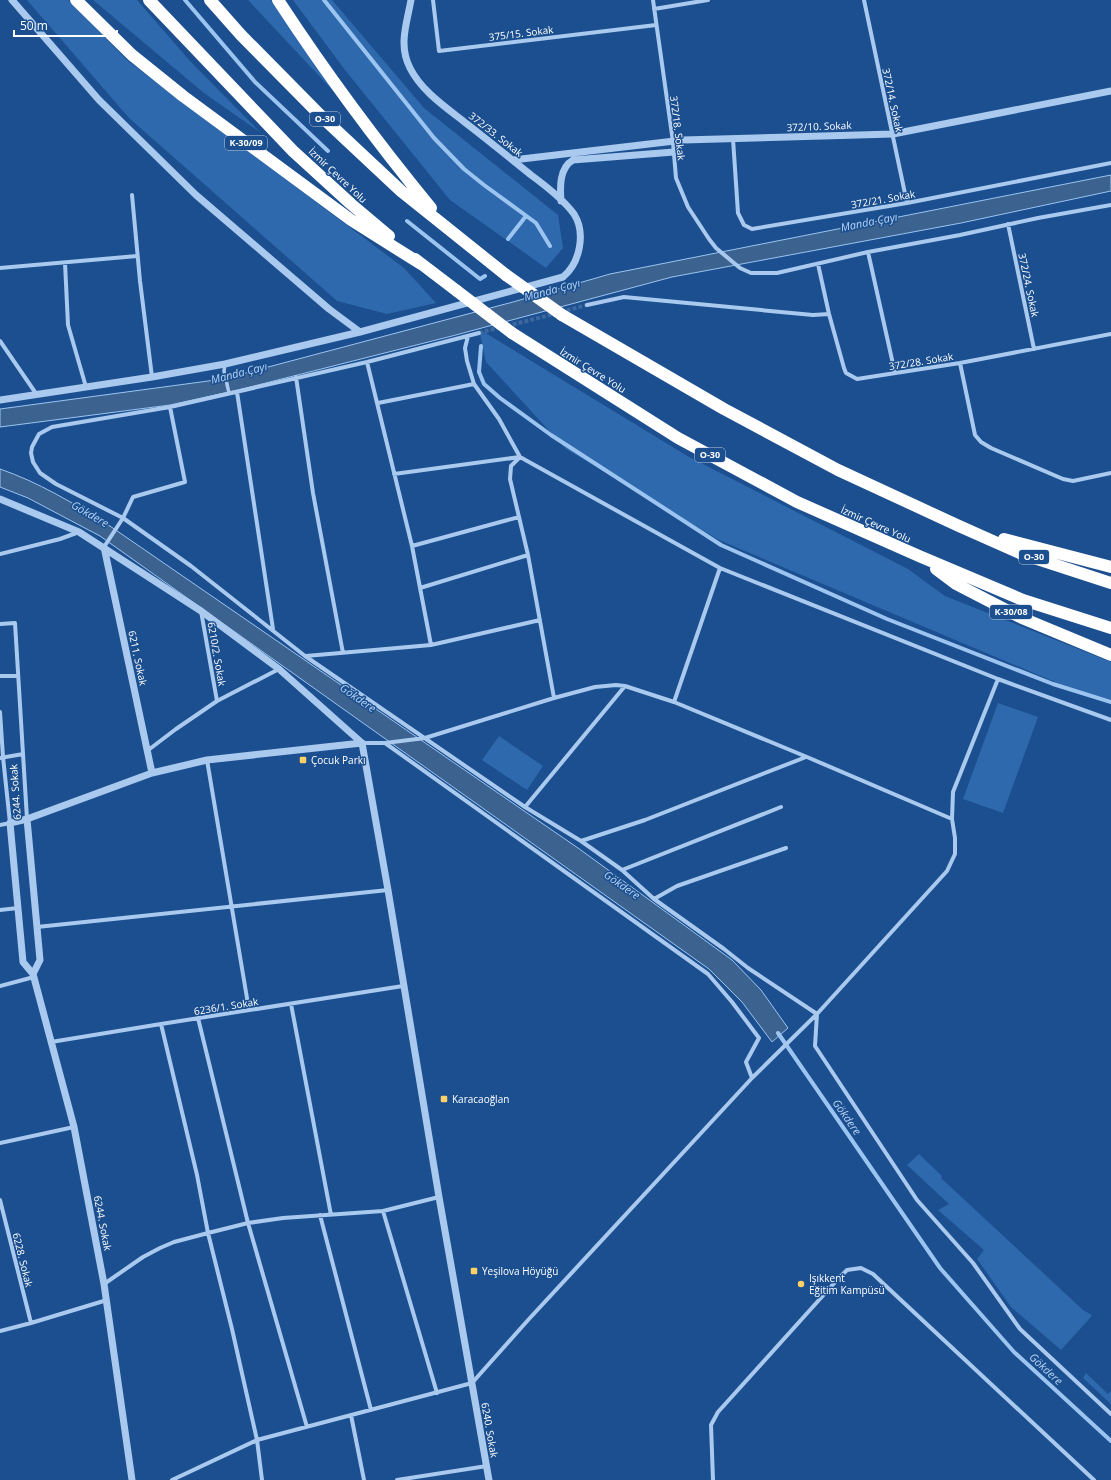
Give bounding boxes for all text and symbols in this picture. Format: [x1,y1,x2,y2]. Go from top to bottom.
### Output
scale bar [14,12,117,38]
text: 50 m [20,17,48,34]
street label: 375/15. Sokak [488,22,555,44]
street label: 372/14. Sokak [879,67,907,134]
street label: 372/18. Sokak [667,95,689,162]
street label: 372/33. Sokak [466,108,527,160]
road number: O-30 [310,112,340,126]
street label: 372/10. Sokak [786,118,852,134]
road number: K-30/09 [225,136,267,150]
street label: İzmir Çevre Yolu [306,144,370,206]
street label: 372/21. Sokak [850,186,917,212]
water label: Manda Çayı [839,209,899,234]
street label: 372/24. Sokak [1015,252,1043,319]
water label: Manda Çayı [522,275,582,304]
street label: İzmir Çevre Yolu [557,344,629,396]
street label: 372/28. Sokak [888,349,955,373]
water label: Manda Çayı [209,358,269,387]
road number: O-30 [695,448,725,462]
water label: Gökdere [69,497,112,530]
street label: İzmir Çevre Yolu [839,502,913,546]
road number: O-30 [1019,550,1049,564]
road number: K-30/08 [990,605,1032,619]
street label: 6210/2. Sokak [204,621,230,688]
street label: 6211. Sokak [125,629,151,687]
water label: Gökdere [337,680,380,716]
place label: Çocuk Parkı [311,753,366,767]
marker: Çocuk Parkı [298,755,308,765]
street label: 6244. Sokak [6,763,24,820]
water label: Gökdere [601,867,644,903]
street label: 6236/1. Sokak [193,994,260,1018]
place label: Karacaoğlan [452,1092,509,1106]
marker: Karacaoğlan [439,1094,449,1104]
water label: Gökdere [830,1096,866,1138]
street label: 6244. Sokak [91,1194,115,1252]
street label: 6228. Sokak [9,1231,37,1289]
place label: Yeşilova Höyüğü [482,1264,558,1278]
marker: Yeşilova Höyüğü [469,1266,479,1276]
place label: Işıkkent Eğitim Kampüsü [809,1271,885,1297]
marker: Işıkkent Eğitim Kampüsü [796,1279,806,1289]
water label: Gökdere [1026,1349,1067,1388]
street label: 6240. Sokak [478,1401,502,1459]

